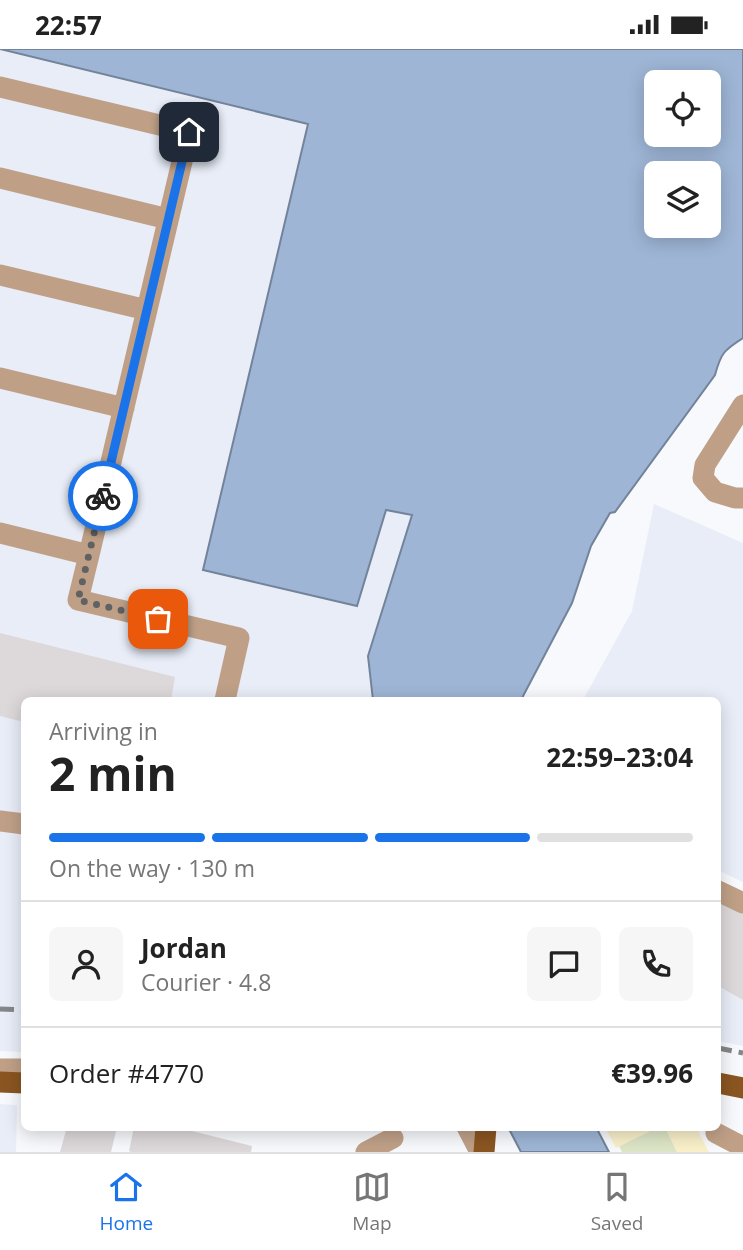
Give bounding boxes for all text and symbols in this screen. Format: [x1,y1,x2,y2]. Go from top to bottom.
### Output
text: 22:57 [35,7,102,43]
map controls [644,70,721,238]
button: locate [644,70,721,147]
pin [159,102,219,162]
icon: home [170,113,208,151]
button: layers [644,161,721,238]
courier [68,461,138,531]
icon: bike [84,477,122,515]
pin [128,589,188,649]
icon: bag [139,600,177,638]
text: Arriving in [49,715,158,747]
text: 22:59–23:04 [546,739,693,775]
text: 2 min [49,742,177,804]
text: On the way · 130 m [49,852,255,884]
button: person [49,927,123,1001]
button: chat [527,927,601,1001]
button: phone [619,927,693,1001]
text: Jordan [141,930,227,966]
text: Courier · 4.8 [141,966,271,998]
text: Order #4770 [49,1055,204,1091]
text: €39.96 [611,1055,693,1091]
tab: Home [100,1168,153,1236]
tab: Map [352,1168,392,1236]
tab: Saved [591,1168,643,1236]

